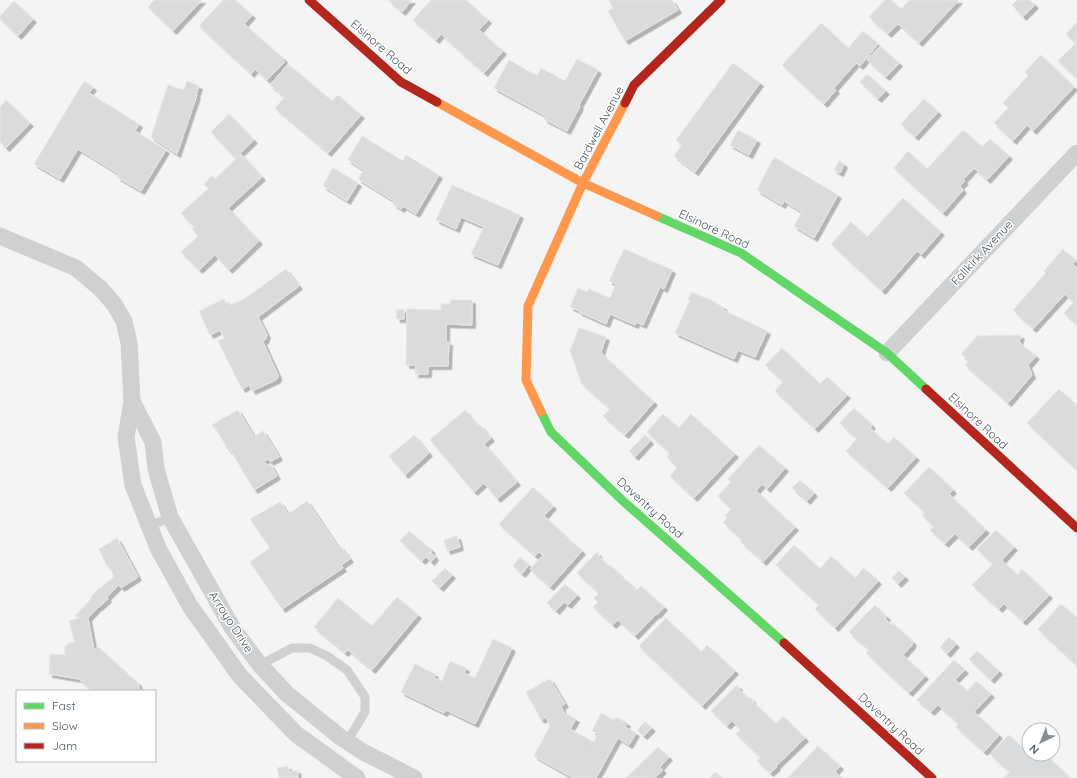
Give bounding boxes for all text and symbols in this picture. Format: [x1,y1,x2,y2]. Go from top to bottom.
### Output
street label: Elsinore Road [348,16,415,77]
street label: Bardwell Avenue [570,83,627,172]
street label: Elsinore Road [677,206,752,251]
street label: Fallkirk Avenue [948,217,1016,288]
street label: Elsinore Road [945,389,1011,452]
street label: Daventry Road [614,474,687,541]
street label: Arroyo Drive [206,588,257,655]
street label: Daventry Road [855,689,927,758]
legend [16,690,156,762]
text: Fast [52,698,76,713]
text: Slow [52,718,78,733]
north arrow [1021,722,1061,762]
text: Jam [52,738,77,753]
text: N [1026,741,1042,757]

